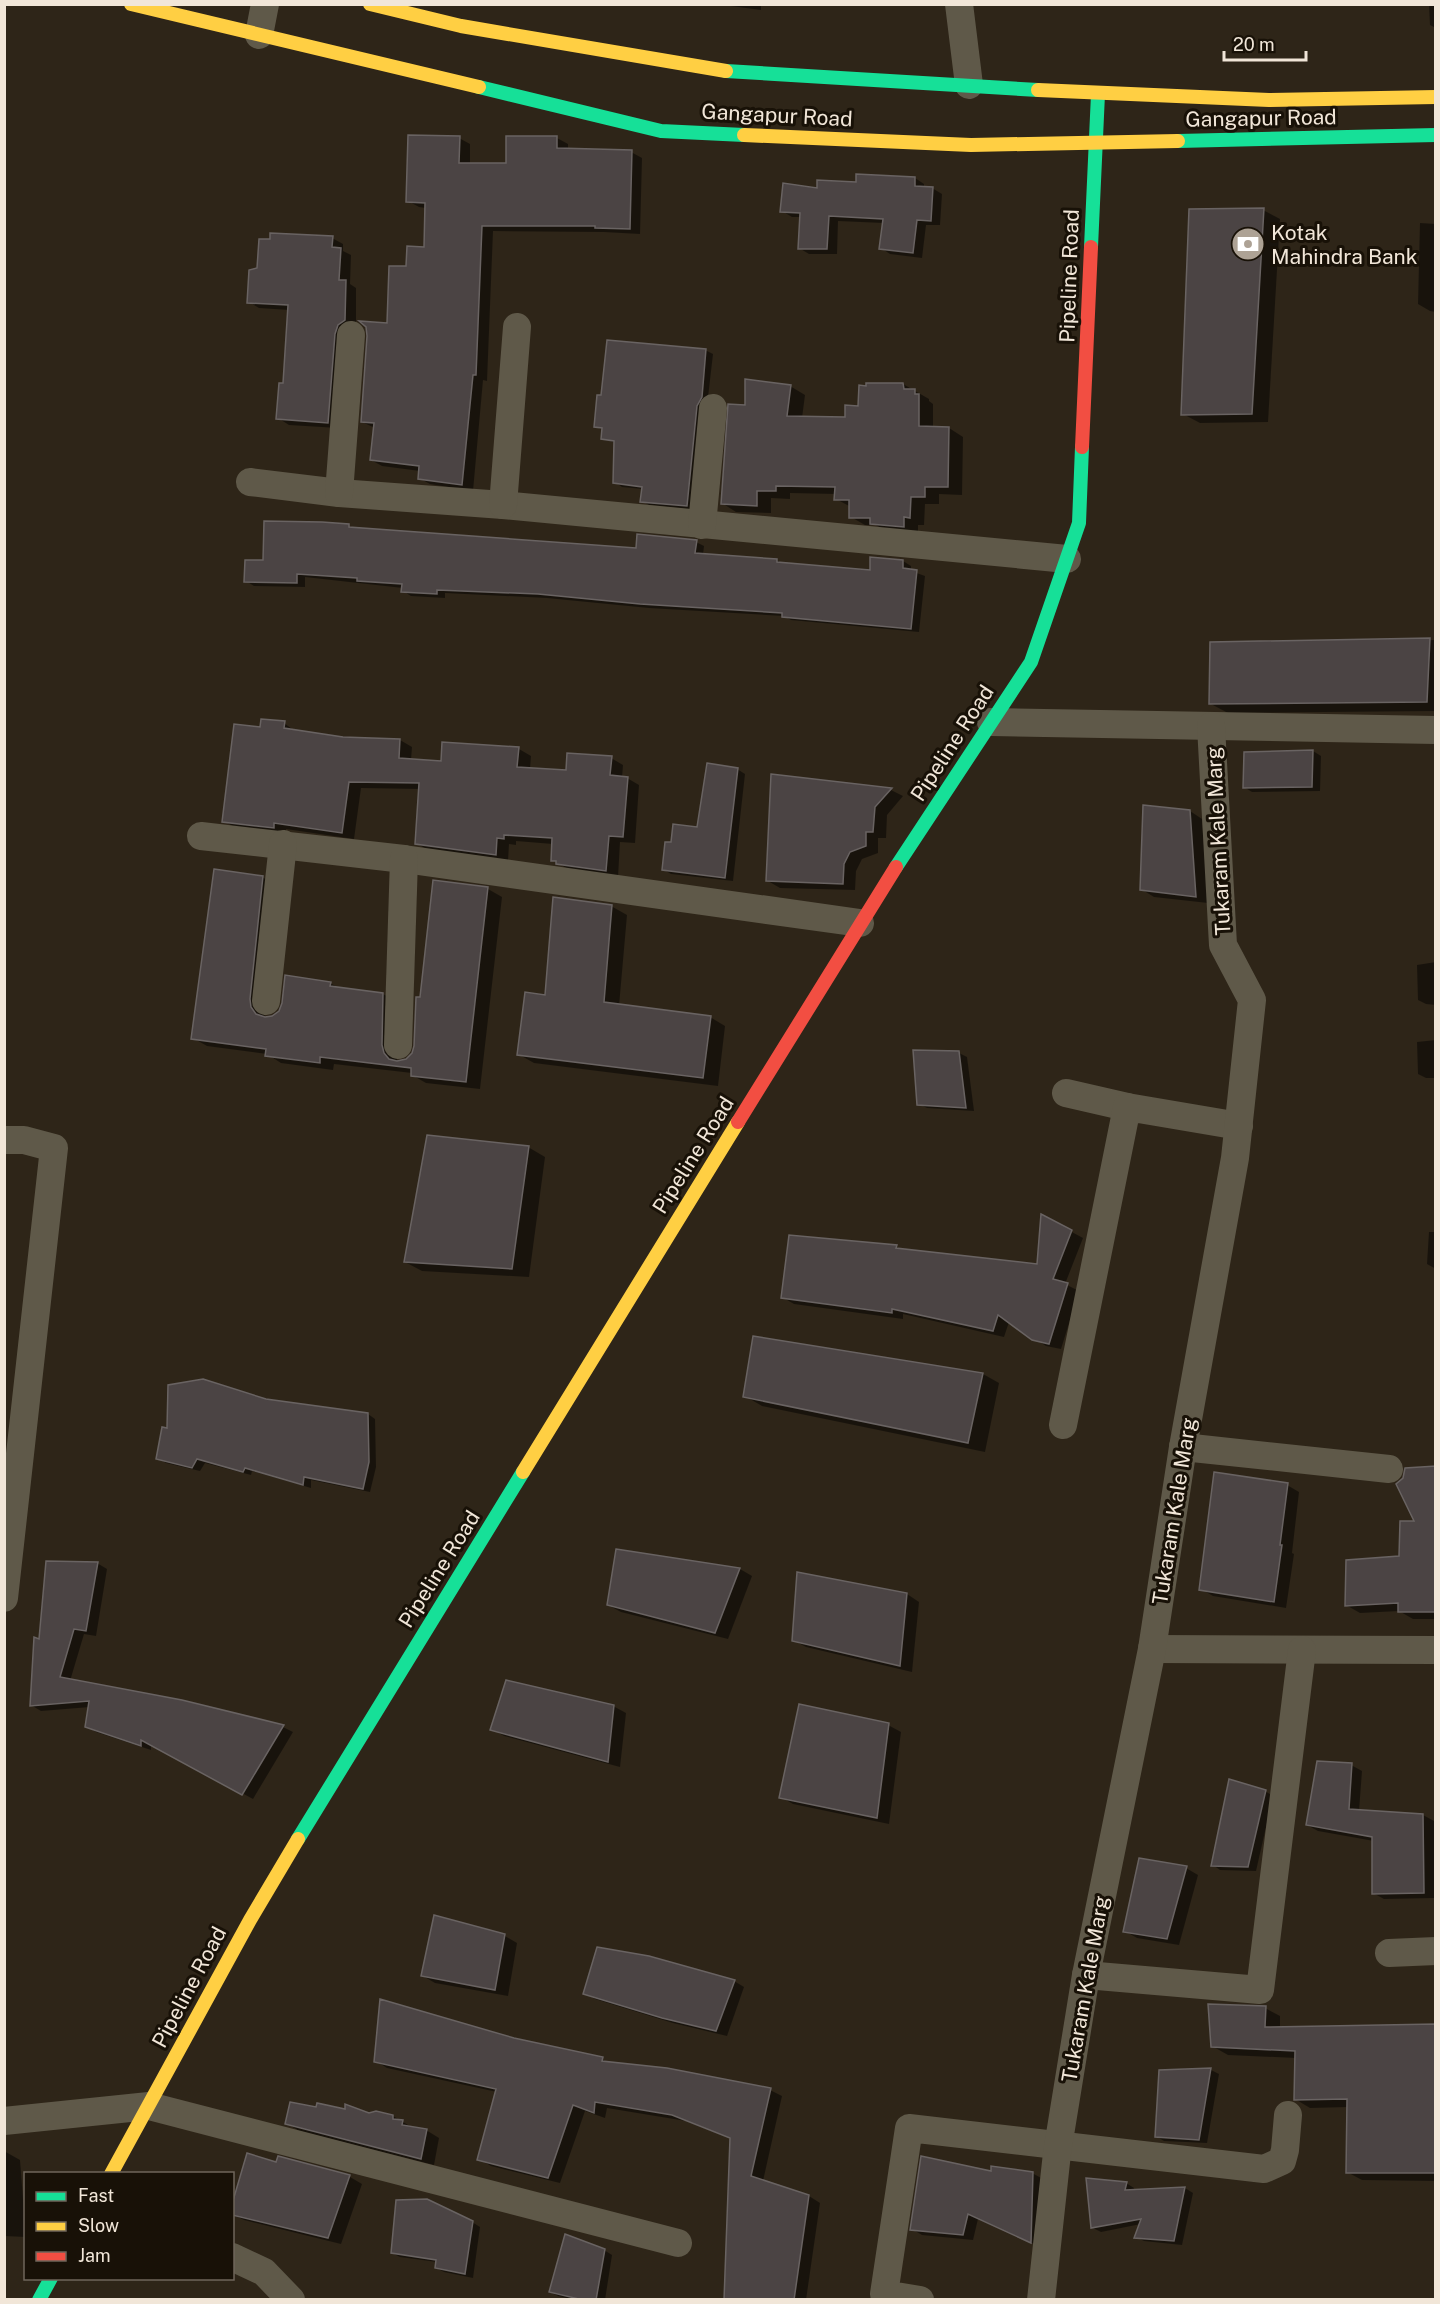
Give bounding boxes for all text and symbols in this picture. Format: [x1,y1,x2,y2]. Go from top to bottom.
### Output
scale bar [1224,24,1306,62]
text: 20 m [1233,34,1275,55]
street label: Gangapur Road [701,99,853,131]
street label: Gangapur Road [1185,104,1337,132]
street label: Pipeline Road [1054,209,1084,343]
place label: Kotak Mahindra Bank [1271,220,1418,269]
bank icon: Kotak Mahindra Bank [1230,226,1266,262]
street label: Pipeline Road [905,680,999,806]
street label: Tukaram Kale Marg [1201,746,1235,936]
street label: Pipeline Road [647,1092,739,1218]
street label: Tukaram Kale Marg [1147,1416,1201,1606]
street label: Pipeline Road [393,1506,485,1632]
street label: Tukaram Kale Marg [1056,1894,1114,2084]
street label: Pipeline Road [147,1922,231,2052]
legend [24,2172,234,2280]
text: Fast [78,2185,114,2206]
text: Slow [78,2215,119,2236]
text: Jam [78,2245,111,2266]

